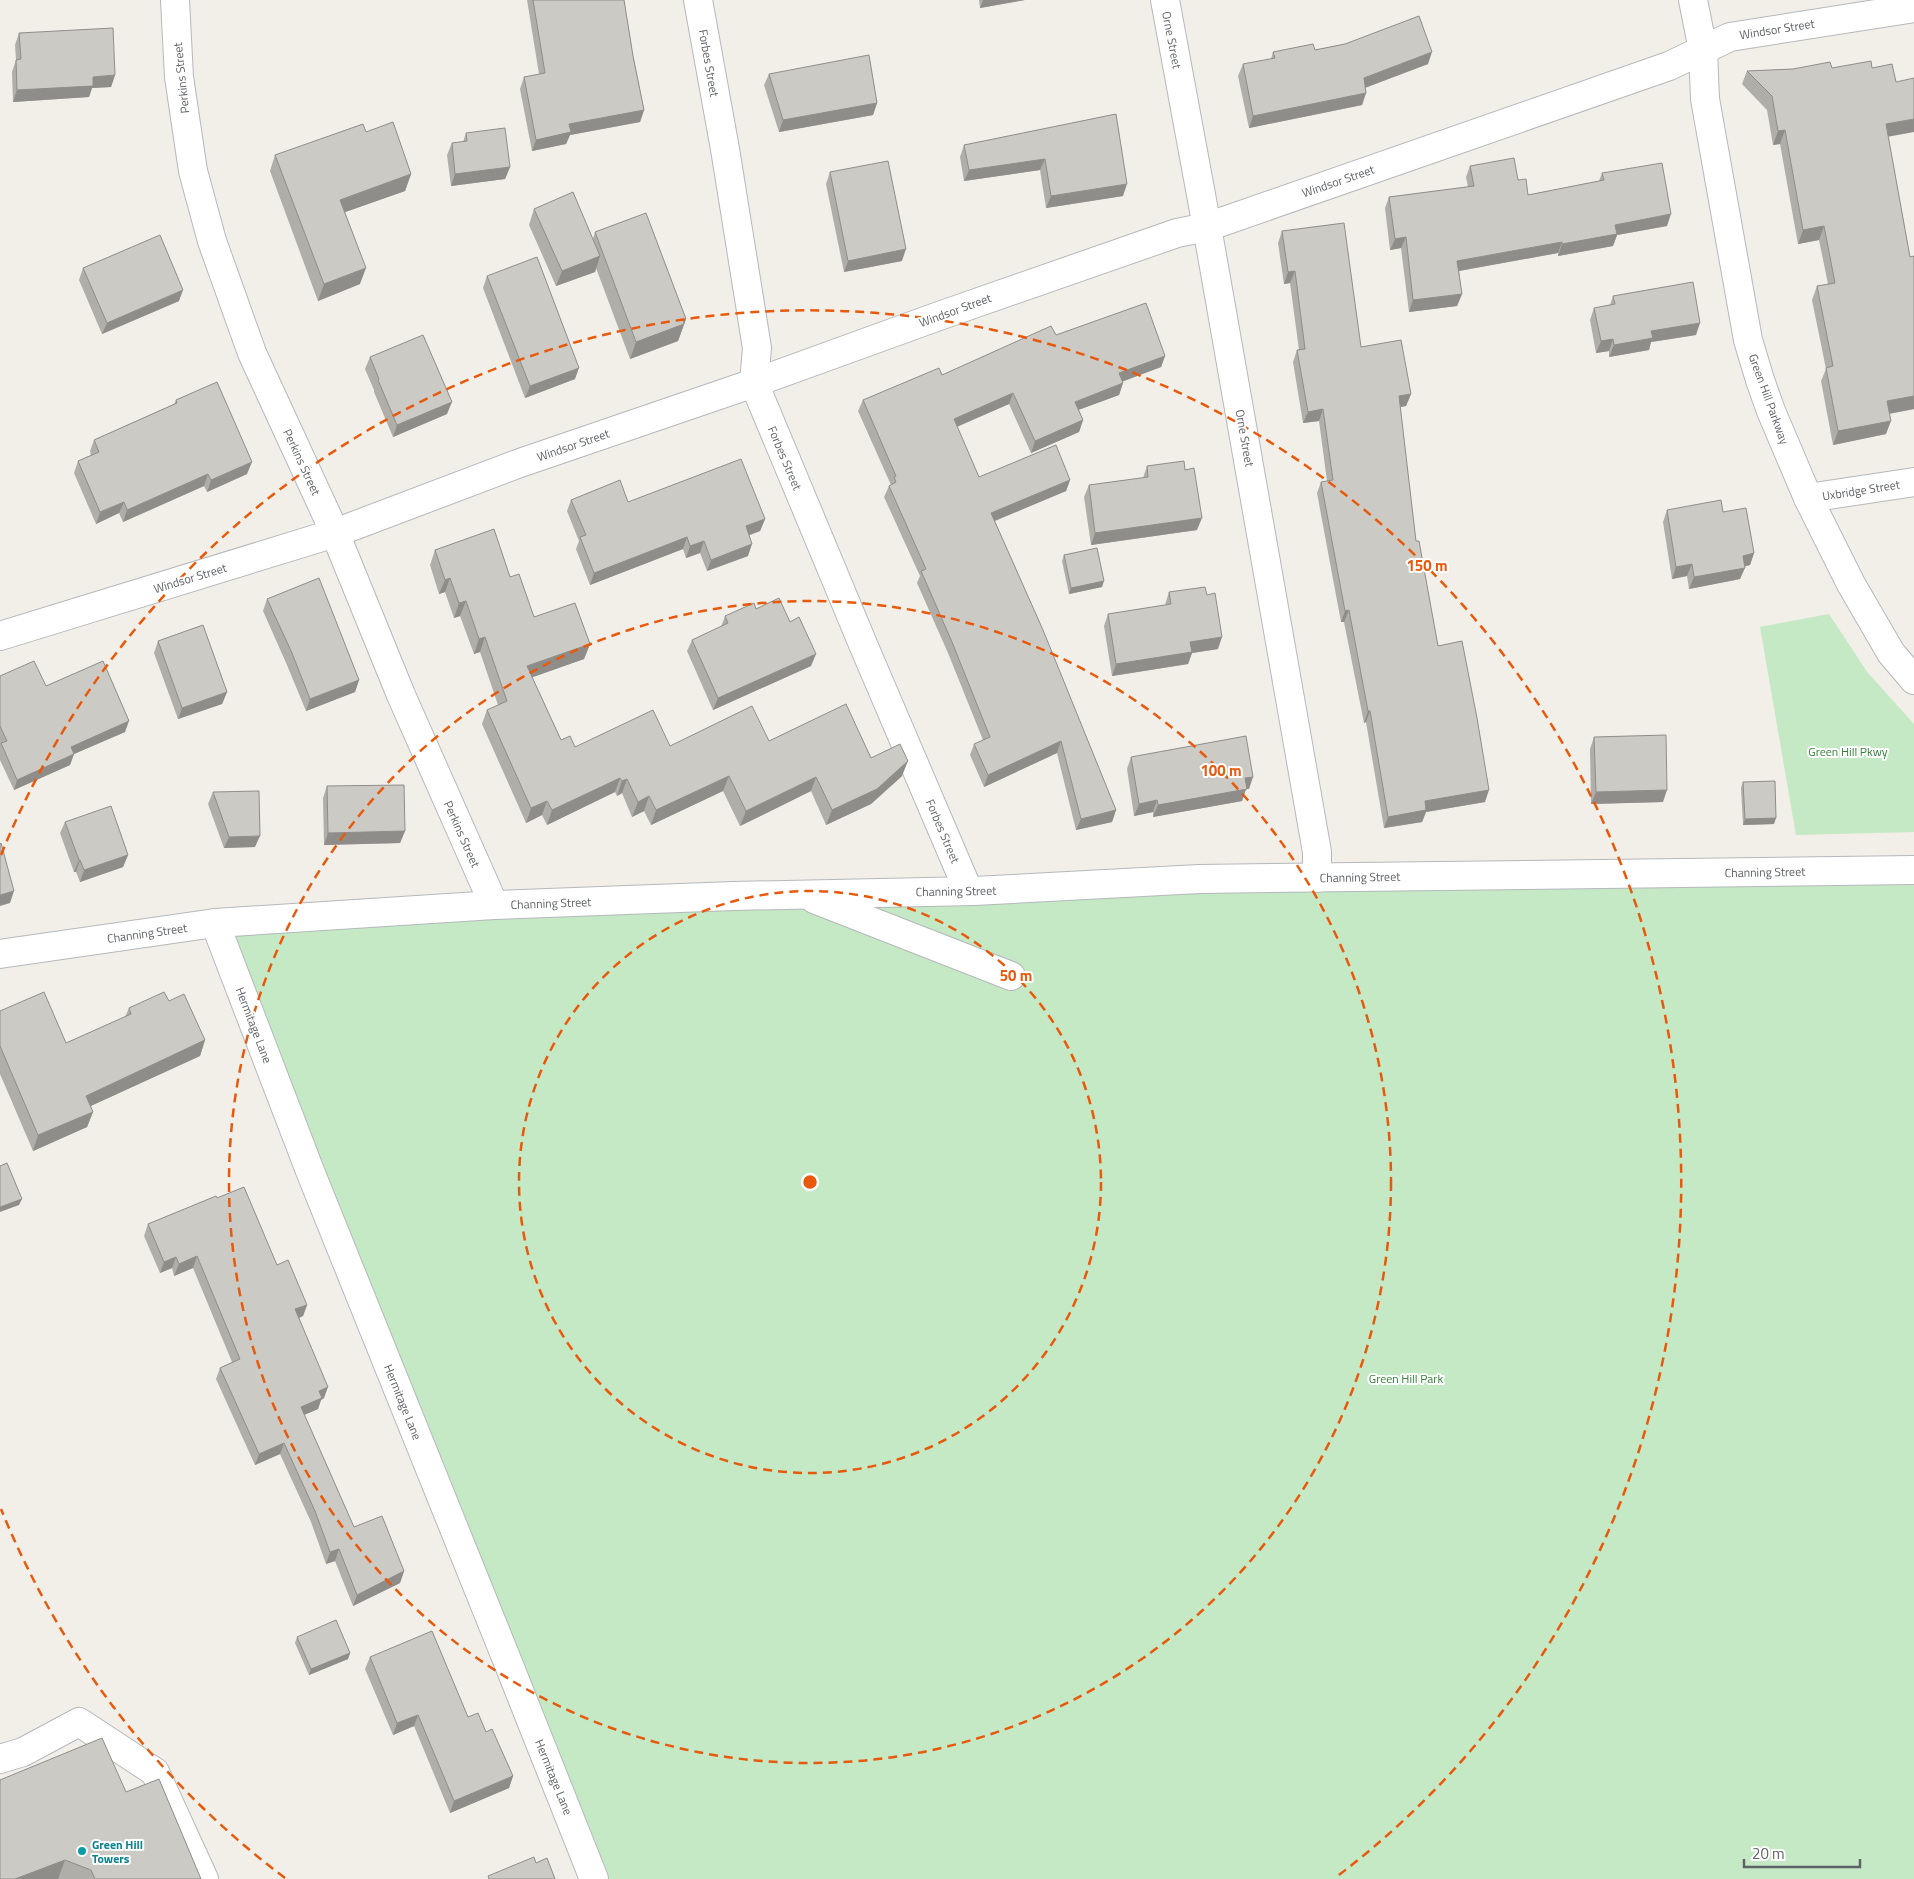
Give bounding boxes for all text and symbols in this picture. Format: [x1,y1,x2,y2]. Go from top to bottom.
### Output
street label: Orne Street [1157,10,1187,71]
street label: Windsor Street [1738,14,1817,44]
street label: Forbes Street [694,28,724,99]
street label: Perkins Street [168,41,194,114]
street label: Windsor Street [1299,159,1378,202]
street label: Windsor Street [916,288,995,332]
street label: Green Hill Parkway [1744,351,1794,447]
street label: Orne Street [1231,408,1260,469]
street label: Windsor Street [534,423,613,466]
street label: Forbes Street [763,423,807,494]
street label: Perkins Street [278,426,326,499]
street label: Uxbridge Street [1821,474,1902,506]
text: 150 m [1406,554,1448,577]
street label: Windsor Street [151,558,230,598]
park label: Green Hill Pkwy [1808,742,1888,761]
text: 100 m [1200,759,1242,782]
street label: Forbes Street [921,796,965,867]
street label: Perkins Street [439,798,485,871]
street label: Channing Street [1724,862,1806,882]
street label: Channing Street [1319,867,1401,887]
street label: Channing Street [915,881,997,901]
street label: Channing Street [510,892,592,914]
street label: Channing Street [106,918,189,948]
text: 50 m [1000,964,1032,987]
street label: Hermitage Lane [231,984,277,1066]
centre of rings [801,1173,819,1191]
street label: Hermitage Lane [379,1361,427,1443]
park label: Green Hill Park [1369,1369,1444,1388]
street label: Hermitage Lane [530,1736,578,1818]
place label: Green Hill Towers [92,1835,143,1868]
scale bar [1744,1836,1860,1868]
text: 20 m [1752,1842,1785,1865]
marker: Green Hill Towers [76,1845,88,1857]

